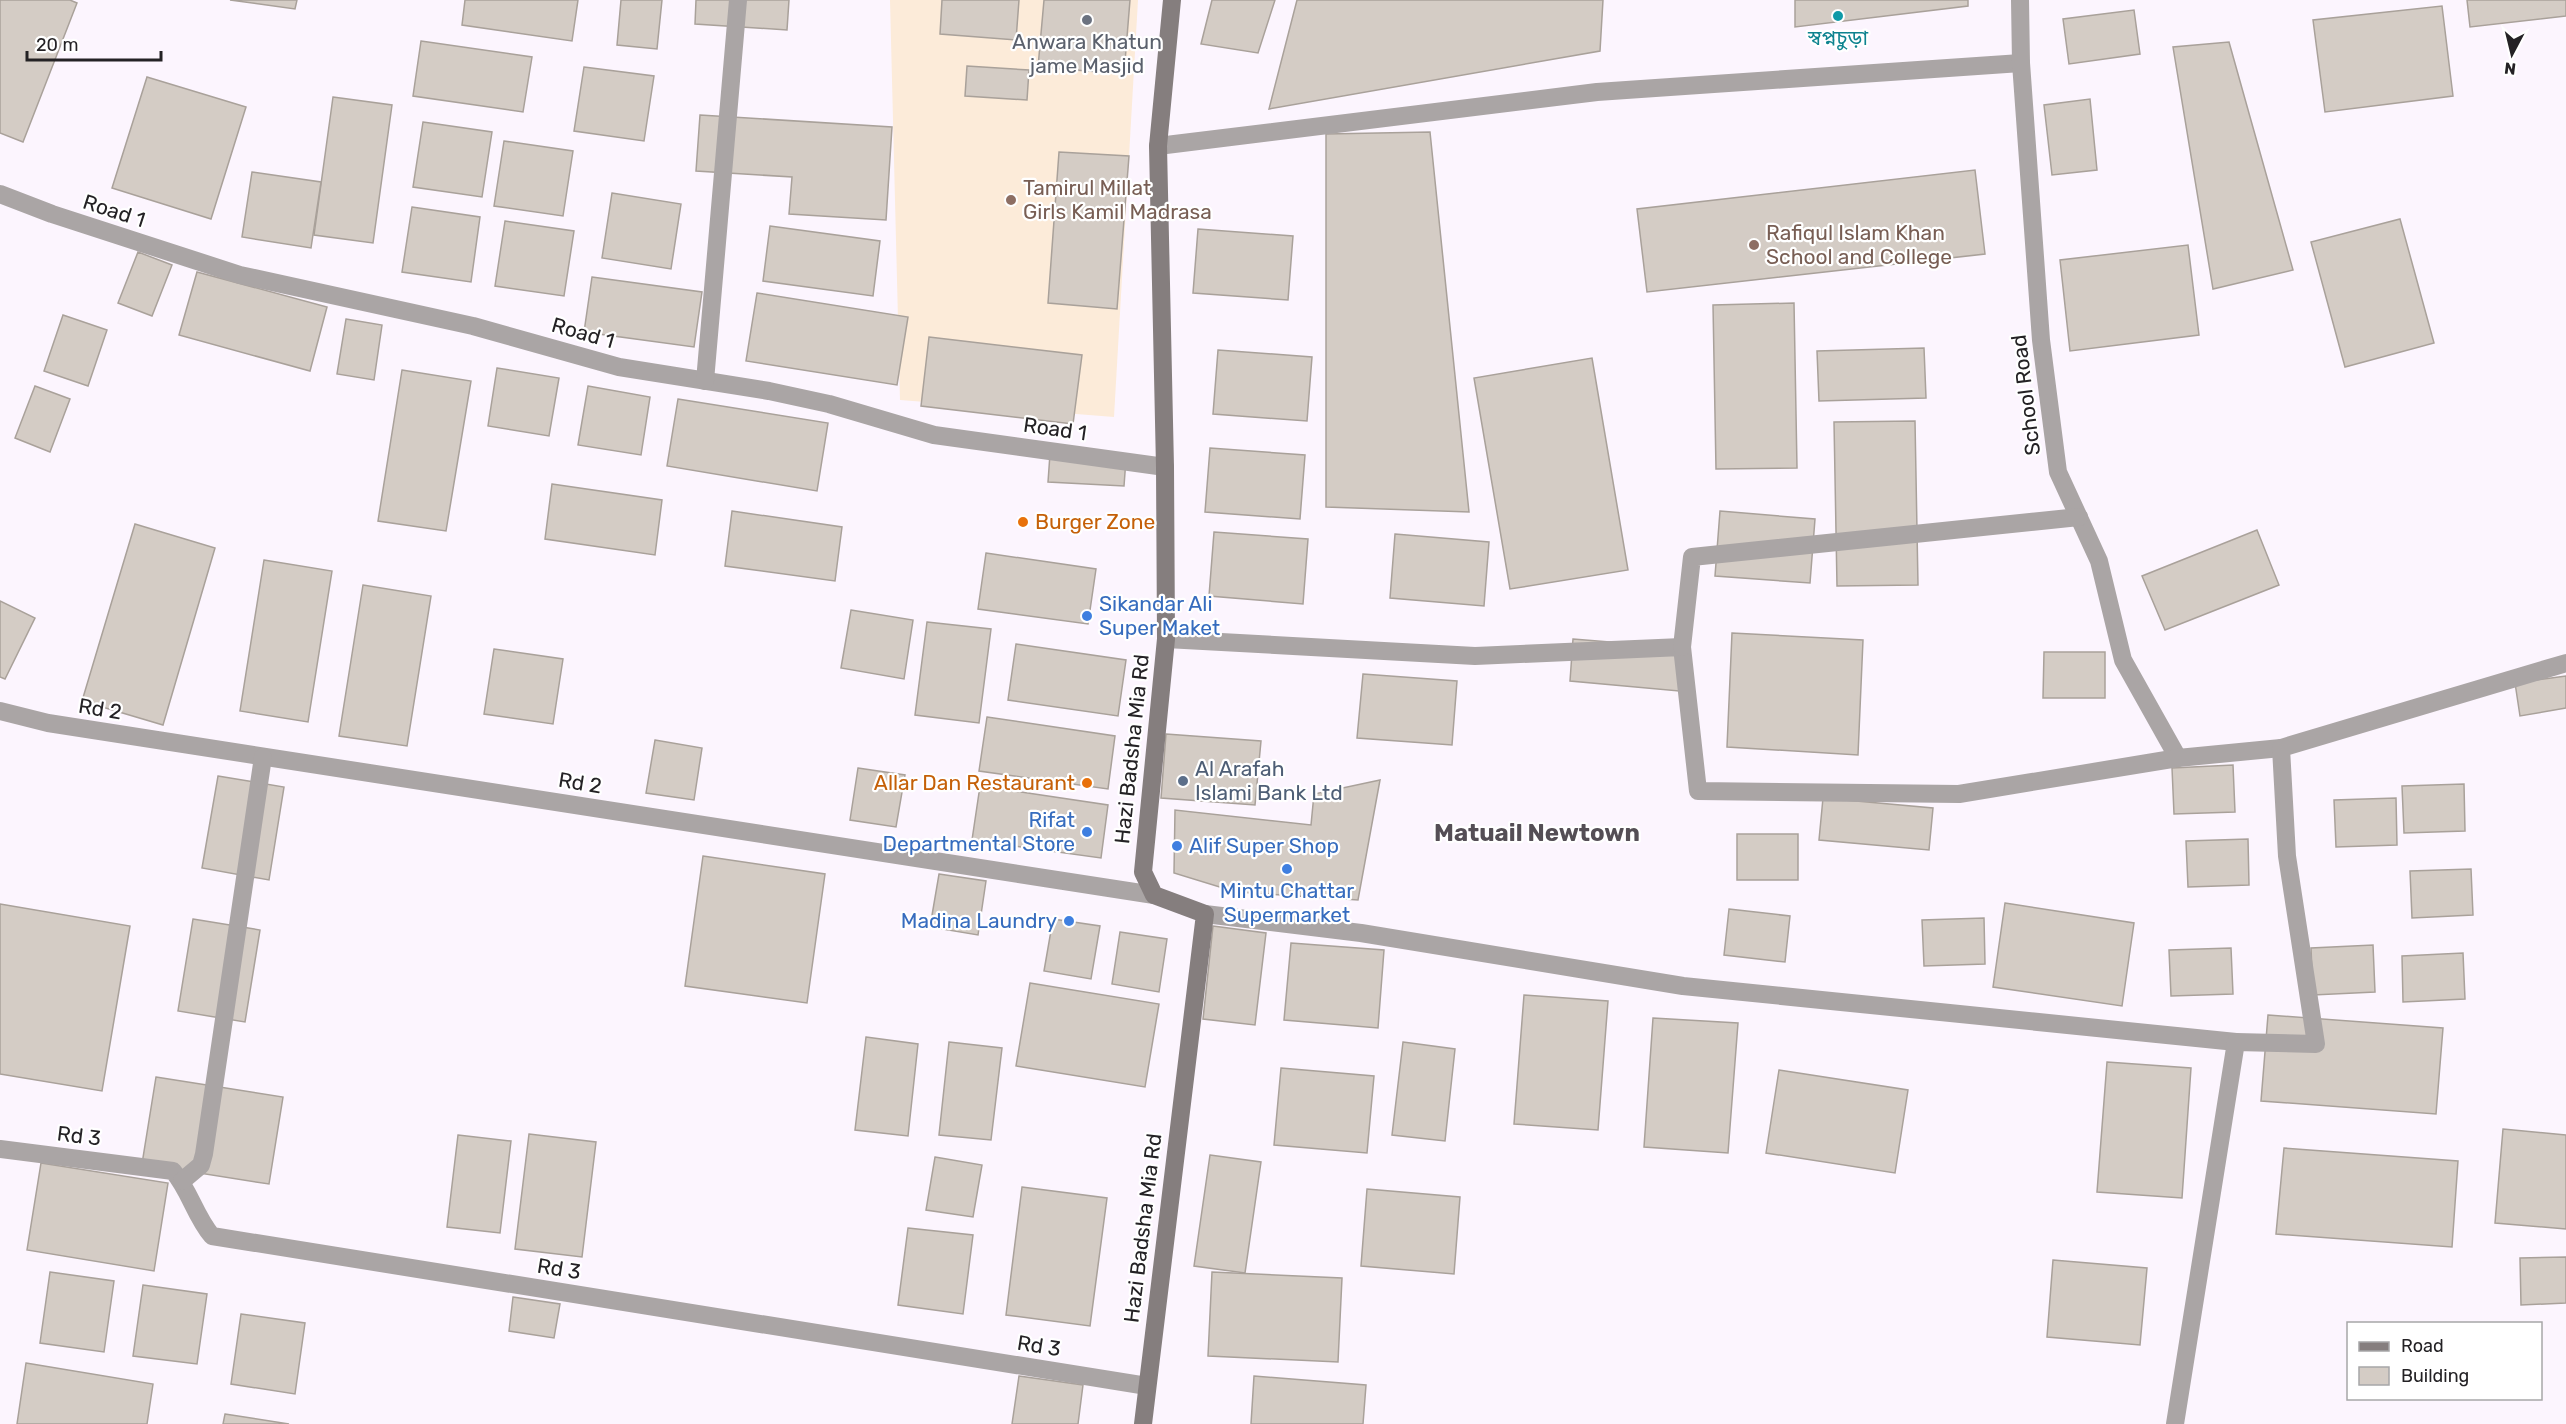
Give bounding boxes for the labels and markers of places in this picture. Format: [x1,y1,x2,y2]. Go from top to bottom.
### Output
marker: স্বপ্নচুড়া [1831,9,1845,23]
marker: Anwara Khatun jame Masjid [1080,13,1094,27]
place label: স্বপ্নচুড়া [1807,25,1868,51]
place label: Anwara Khatun jame Masjid [1012,29,1162,78]
place label: Tamirul Millat Girls Kamil Madrasa [1023,175,1212,224]
marker: Tamirul Millat Girls Kamil Madrasa [1004,193,1018,207]
place label: Rafiqul Islam Khan School and College [1766,220,1952,269]
marker: Rafiqul Islam Khan School and College [1747,238,1761,252]
place label: Burger Zone [1035,509,1155,534]
marker: Burger Zone [1016,515,1030,529]
place label: Sikandar Ali Super Maket [1099,591,1220,640]
marker: Sikandar Ali Super Maket [1080,609,1094,623]
place label: Al Arafah Islami Bank Ltd [1195,756,1343,805]
place label: Allar Dan Restaurant [874,770,1075,795]
marker: Al Arafah Islami Bank Ltd [1176,774,1190,788]
marker: Allar Dan Restaurant [1080,776,1094,790]
place label: Rifat Departmental Store [883,807,1075,856]
marker: Rifat Departmental Store [1080,825,1094,839]
place label: Alif Super Shop [1189,833,1339,858]
marker: Alif Super Shop [1170,839,1184,853]
marker: Mintu Chattar Supermarket [1280,862,1294,876]
place label: Mintu Chattar Supermarket [1220,878,1354,927]
place label: Madina Laundry [901,908,1057,933]
marker: Madina Laundry [1062,914,1076,928]

